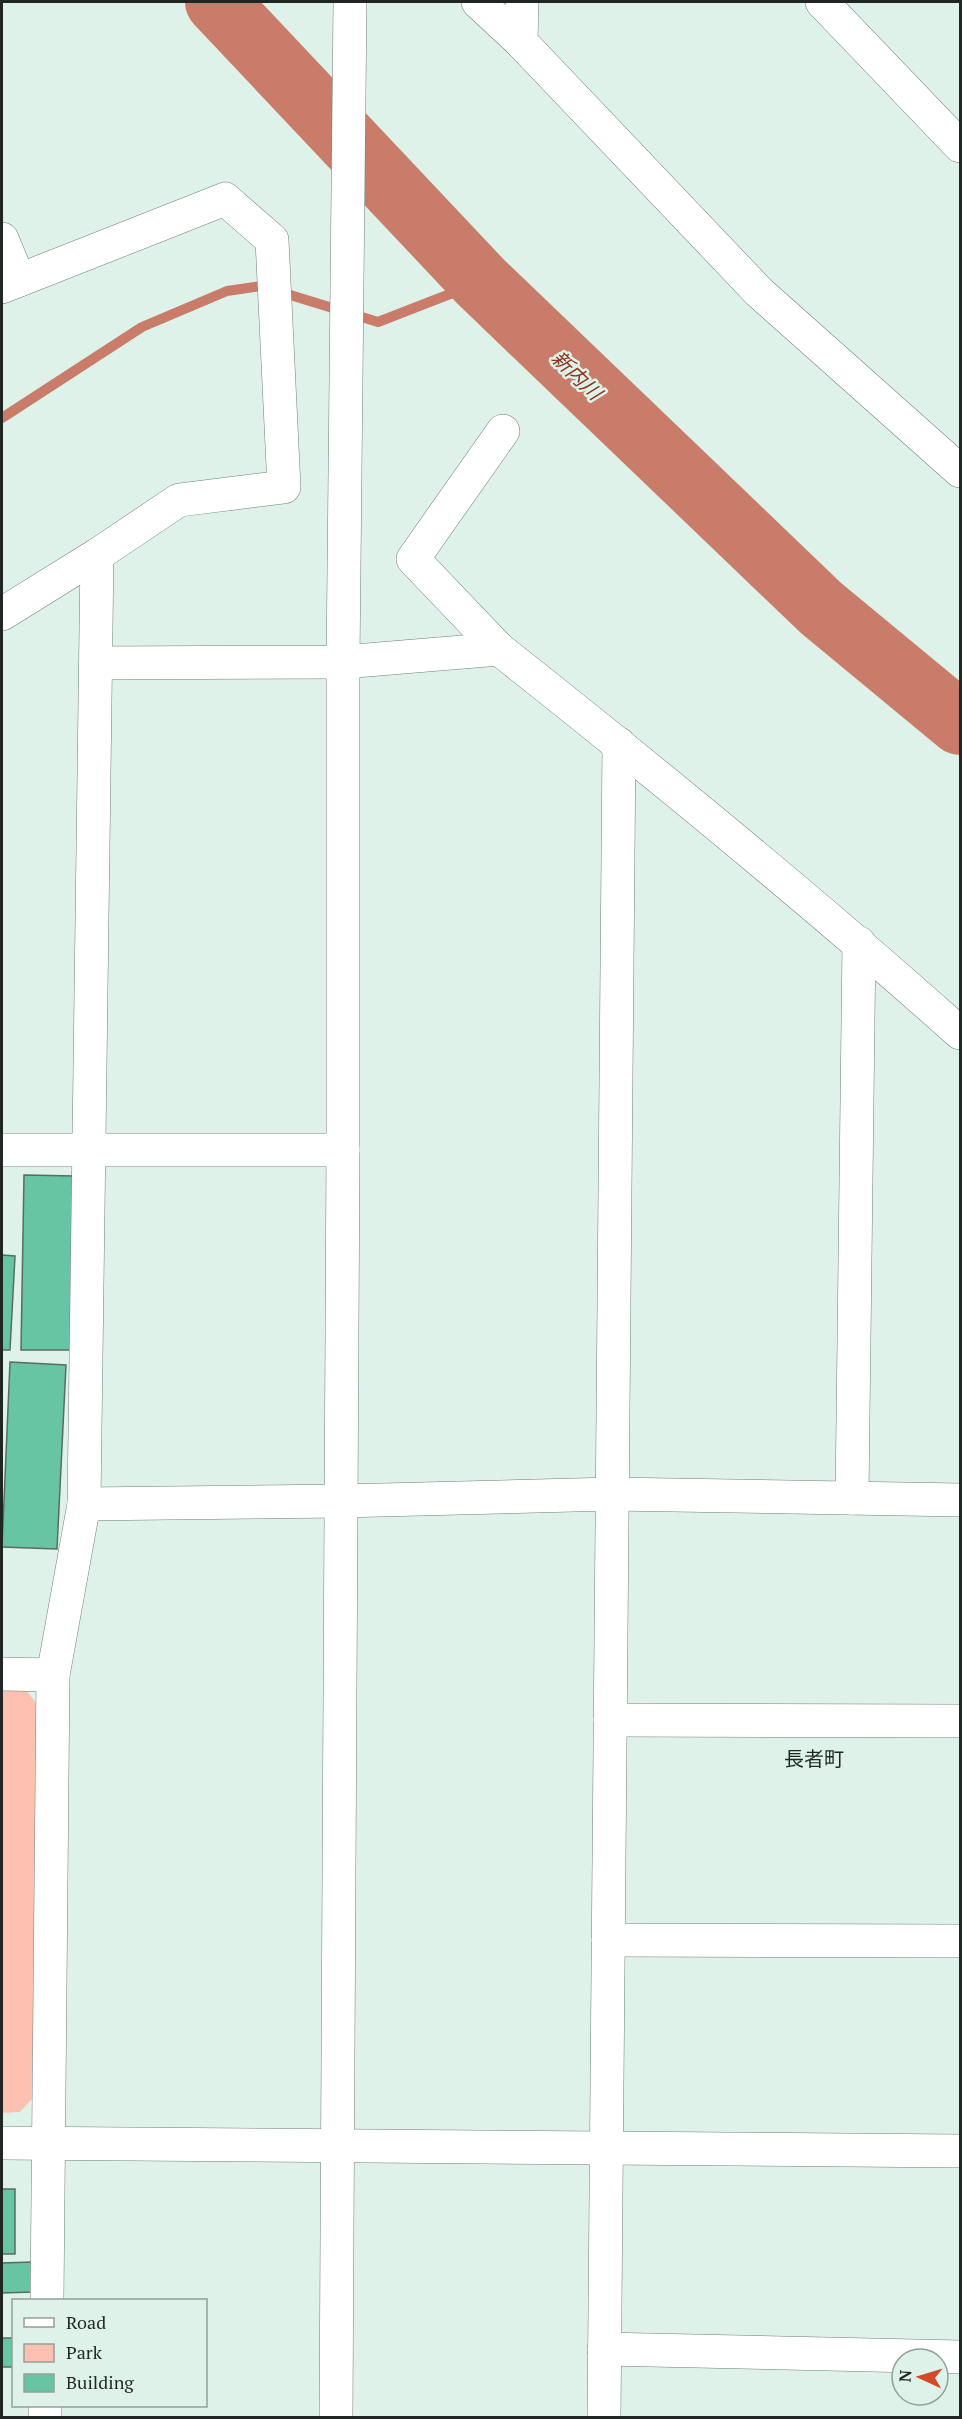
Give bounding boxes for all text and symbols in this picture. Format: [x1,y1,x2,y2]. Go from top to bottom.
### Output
water label: 新内川 [546,344,609,407]
district label: 長者町 [784,1745,844,1772]
legend [12,2299,207,2407]
text: Road [66,2310,106,2334]
text: Park [66,2340,103,2364]
north arrow [890,2347,950,2407]
text: N [894,2369,916,2383]
text: Building [66,2370,134,2394]

